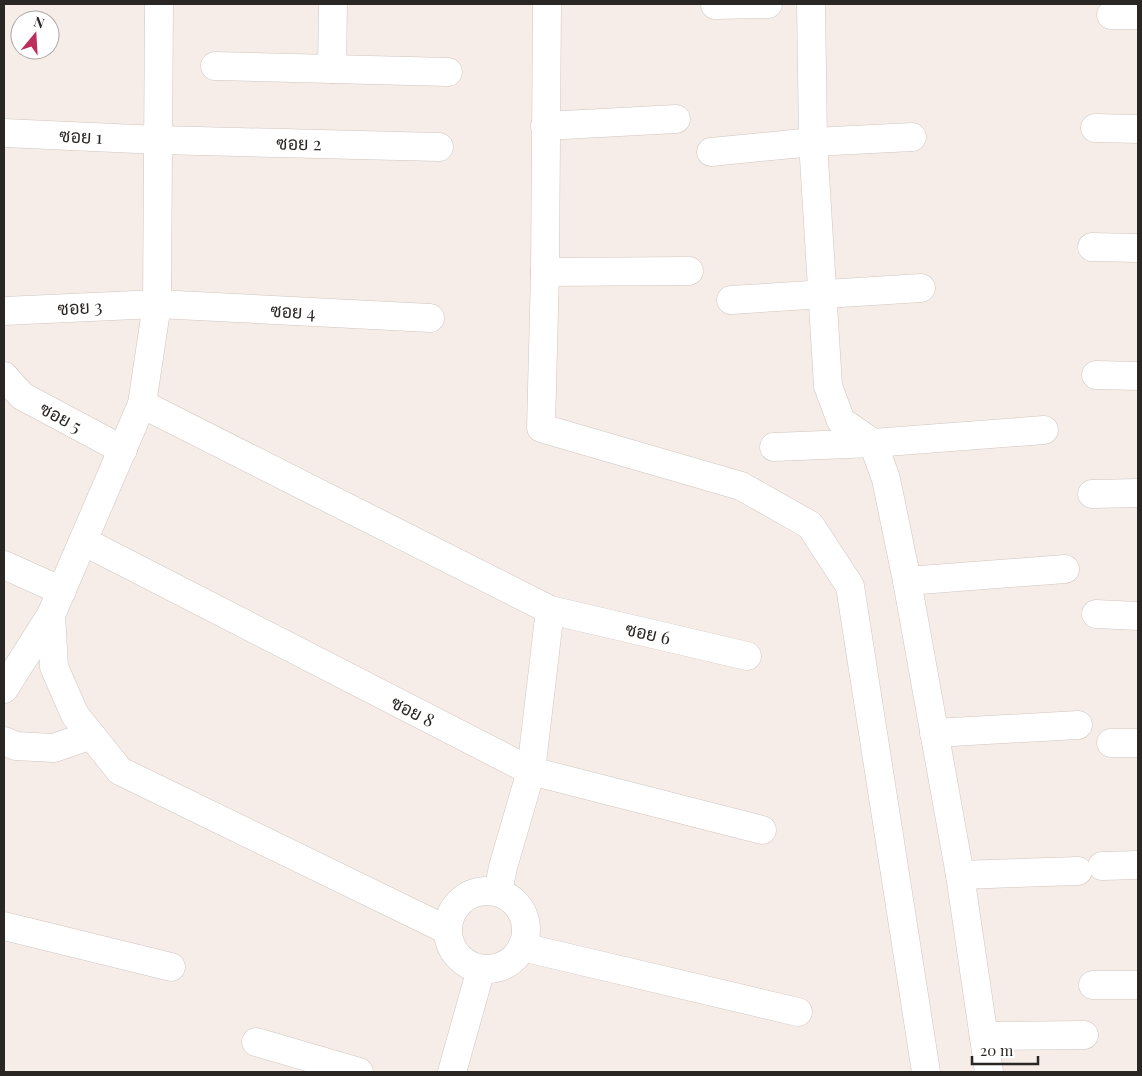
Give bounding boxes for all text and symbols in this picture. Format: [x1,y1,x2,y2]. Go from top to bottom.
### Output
north arrow [10,10,60,60]
text: N [31,12,47,33]
street label: ซอย 1 [59,123,103,149]
street label: ซอย 2 [276,131,322,155]
street label: ซอย 3 [57,294,103,320]
street label: ซอย 4 [270,298,316,324]
street label: ซอย 5 [36,396,86,438]
street label: ซอย 6 [623,616,673,650]
street label: ซอย 8 [387,690,439,732]
scale bar [972,1034,1038,1066]
text: 20 m [980,1040,1014,1060]

